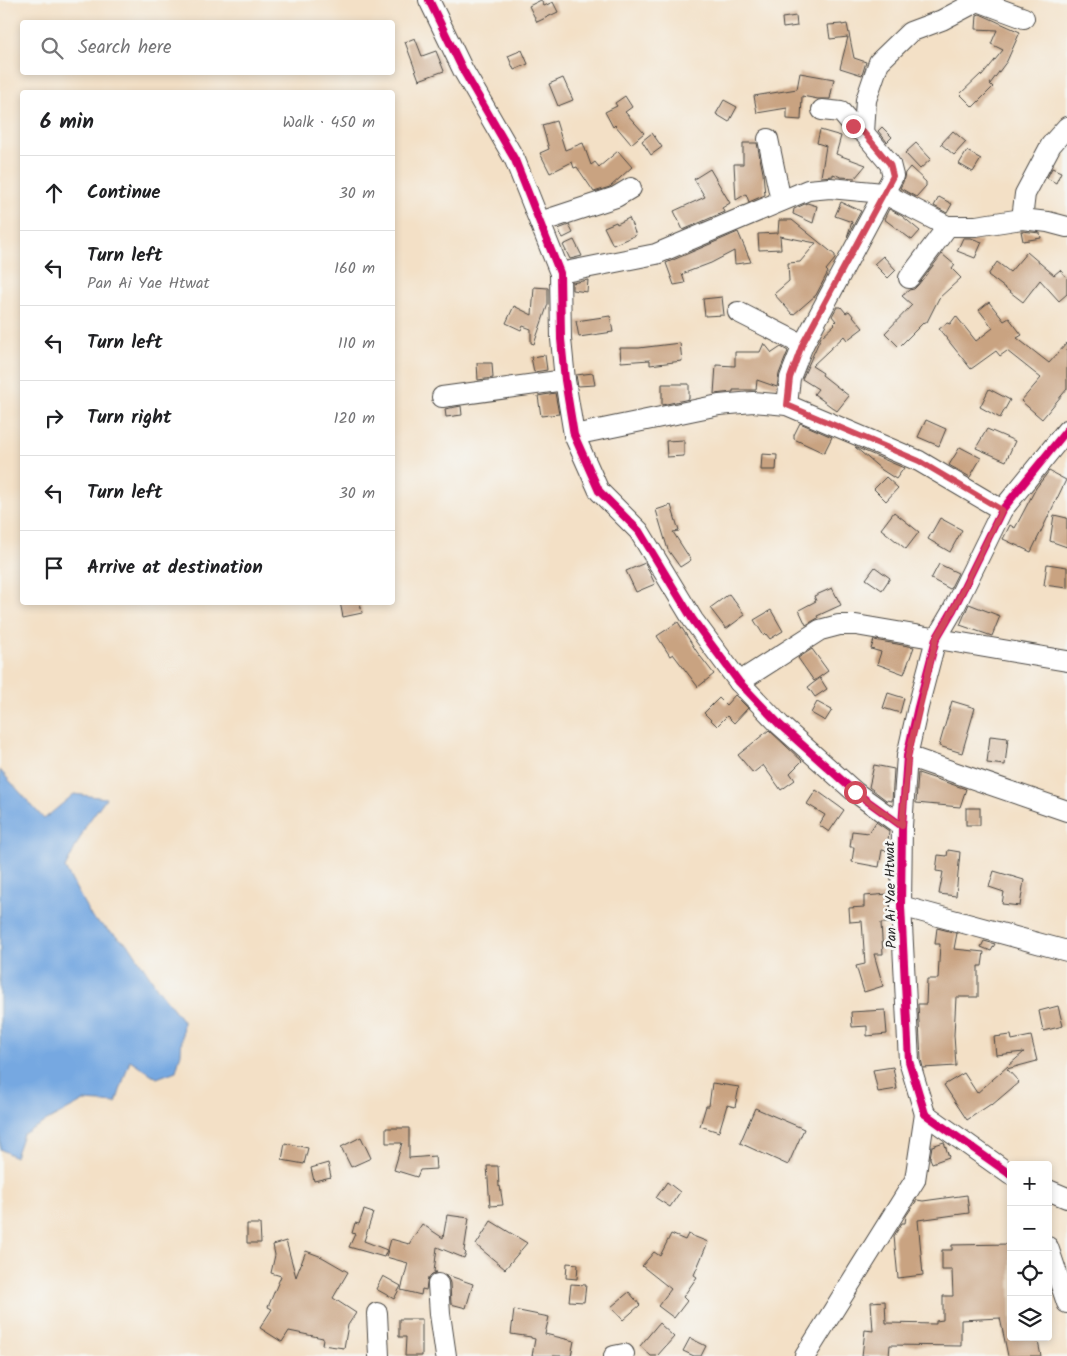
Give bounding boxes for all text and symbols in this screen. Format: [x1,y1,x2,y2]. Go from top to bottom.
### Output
search box [20,20,395,75]
text: Search here [78,33,172,63]
icon: search [38,34,66,62]
text: 6 min [40,106,94,139]
text: Walk · 450 m [282,110,375,135]
route end [842,115,865,138]
text: Continue [87,178,160,208]
icon: ahead [40,179,68,207]
text: 30 m [339,181,375,206]
text: Turn left [87,241,162,271]
icon: left [40,254,68,282]
text: 160 m [334,256,375,281]
text: Pan Ai Yae Htwat [87,271,210,296]
text: Turn left [87,328,162,358]
icon: left [40,329,68,357]
text: 110 m [338,331,375,356]
text: Turn right [87,403,172,433]
icon: right [40,404,68,432]
text: 120 m [334,406,375,431]
text: Turn left [87,478,162,508]
icon: left [40,479,68,507]
text: 30 m [339,481,375,506]
text: Arrive at destination [87,553,263,583]
icon: arrive [40,554,68,582]
route start [844,781,867,804]
street label: Pan Ai Yae Htwat [879,840,903,949]
map controls [1007,1161,1052,1341]
button: + [1007,1161,1052,1206]
button: − [1007,1206,1052,1251]
button: locate [1007,1251,1052,1296]
button: layers [1007,1296,1052,1341]

